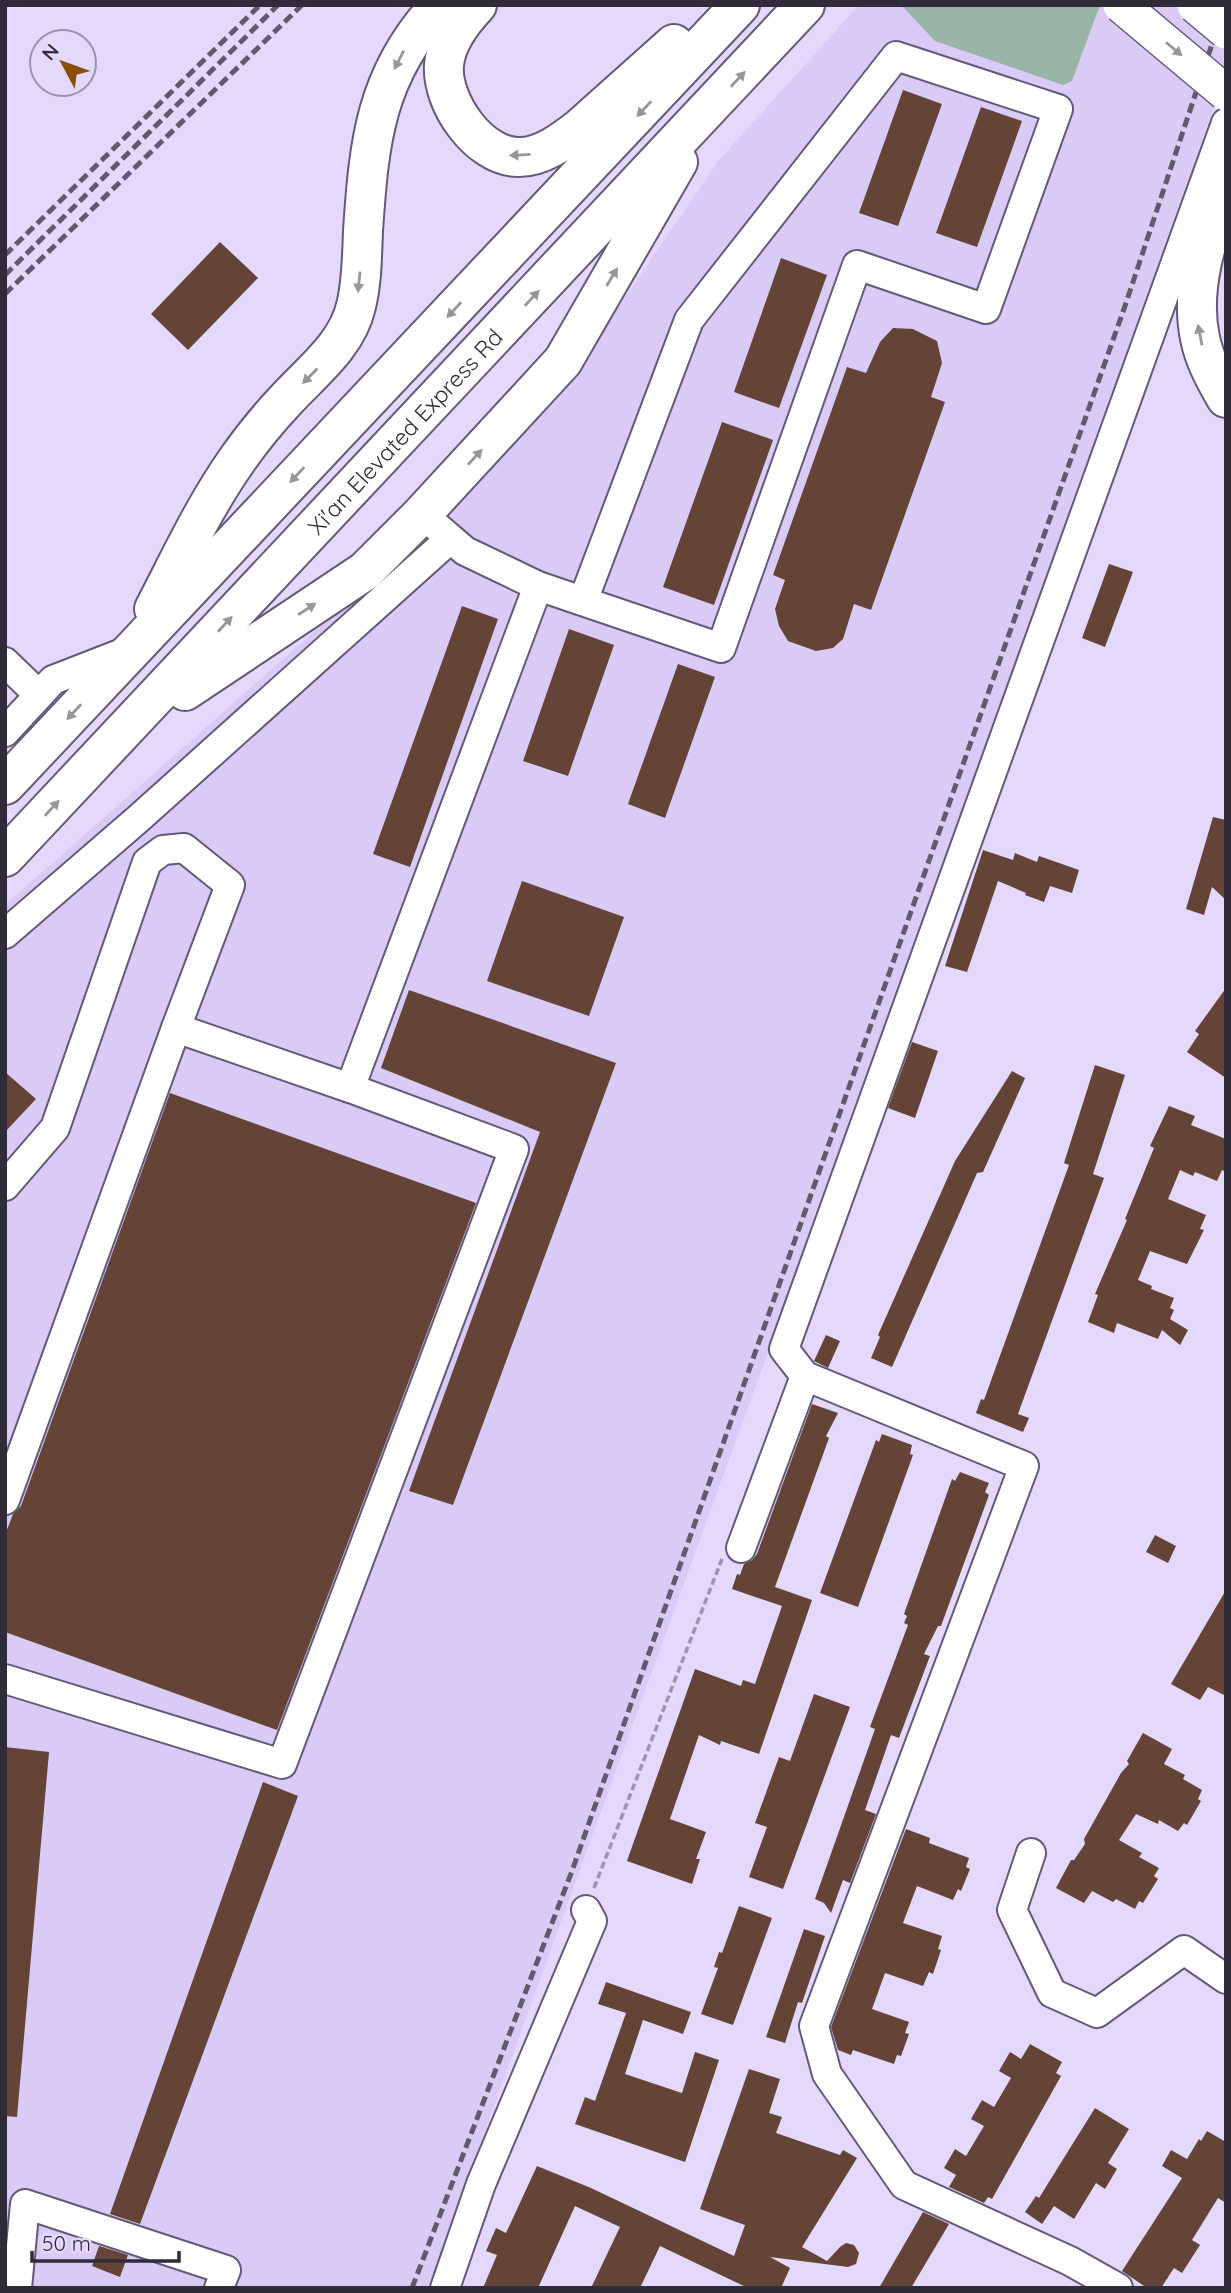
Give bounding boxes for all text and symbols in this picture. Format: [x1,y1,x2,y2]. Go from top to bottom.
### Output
north arrow [28,28,98,98]
text: N [37,39,64,65]
one-way arrow [1165,41,1182,56]
one-way arrow [394,50,405,70]
one-way arrow [729,71,745,88]
one-way arrow [636,100,652,118]
one-way arrow [509,150,531,161]
one-way arrow [606,268,618,287]
one-way arrow [354,271,365,293]
one-way arrow [524,289,540,307]
one-way arrow [446,301,462,318]
street label: Xi'an Elevated Express Rd [301,322,508,540]
one-way arrow [1194,324,1205,346]
one-way arrow [302,367,318,384]
one-way arrow [466,449,482,466]
one-way arrow [289,467,306,484]
one-way arrow [298,602,316,616]
one-way arrow [216,616,232,633]
one-way arrow [66,703,82,721]
one-way arrow [44,799,60,817]
scale bar [32,2220,178,2264]
text: 50 m [42,2230,91,2256]

